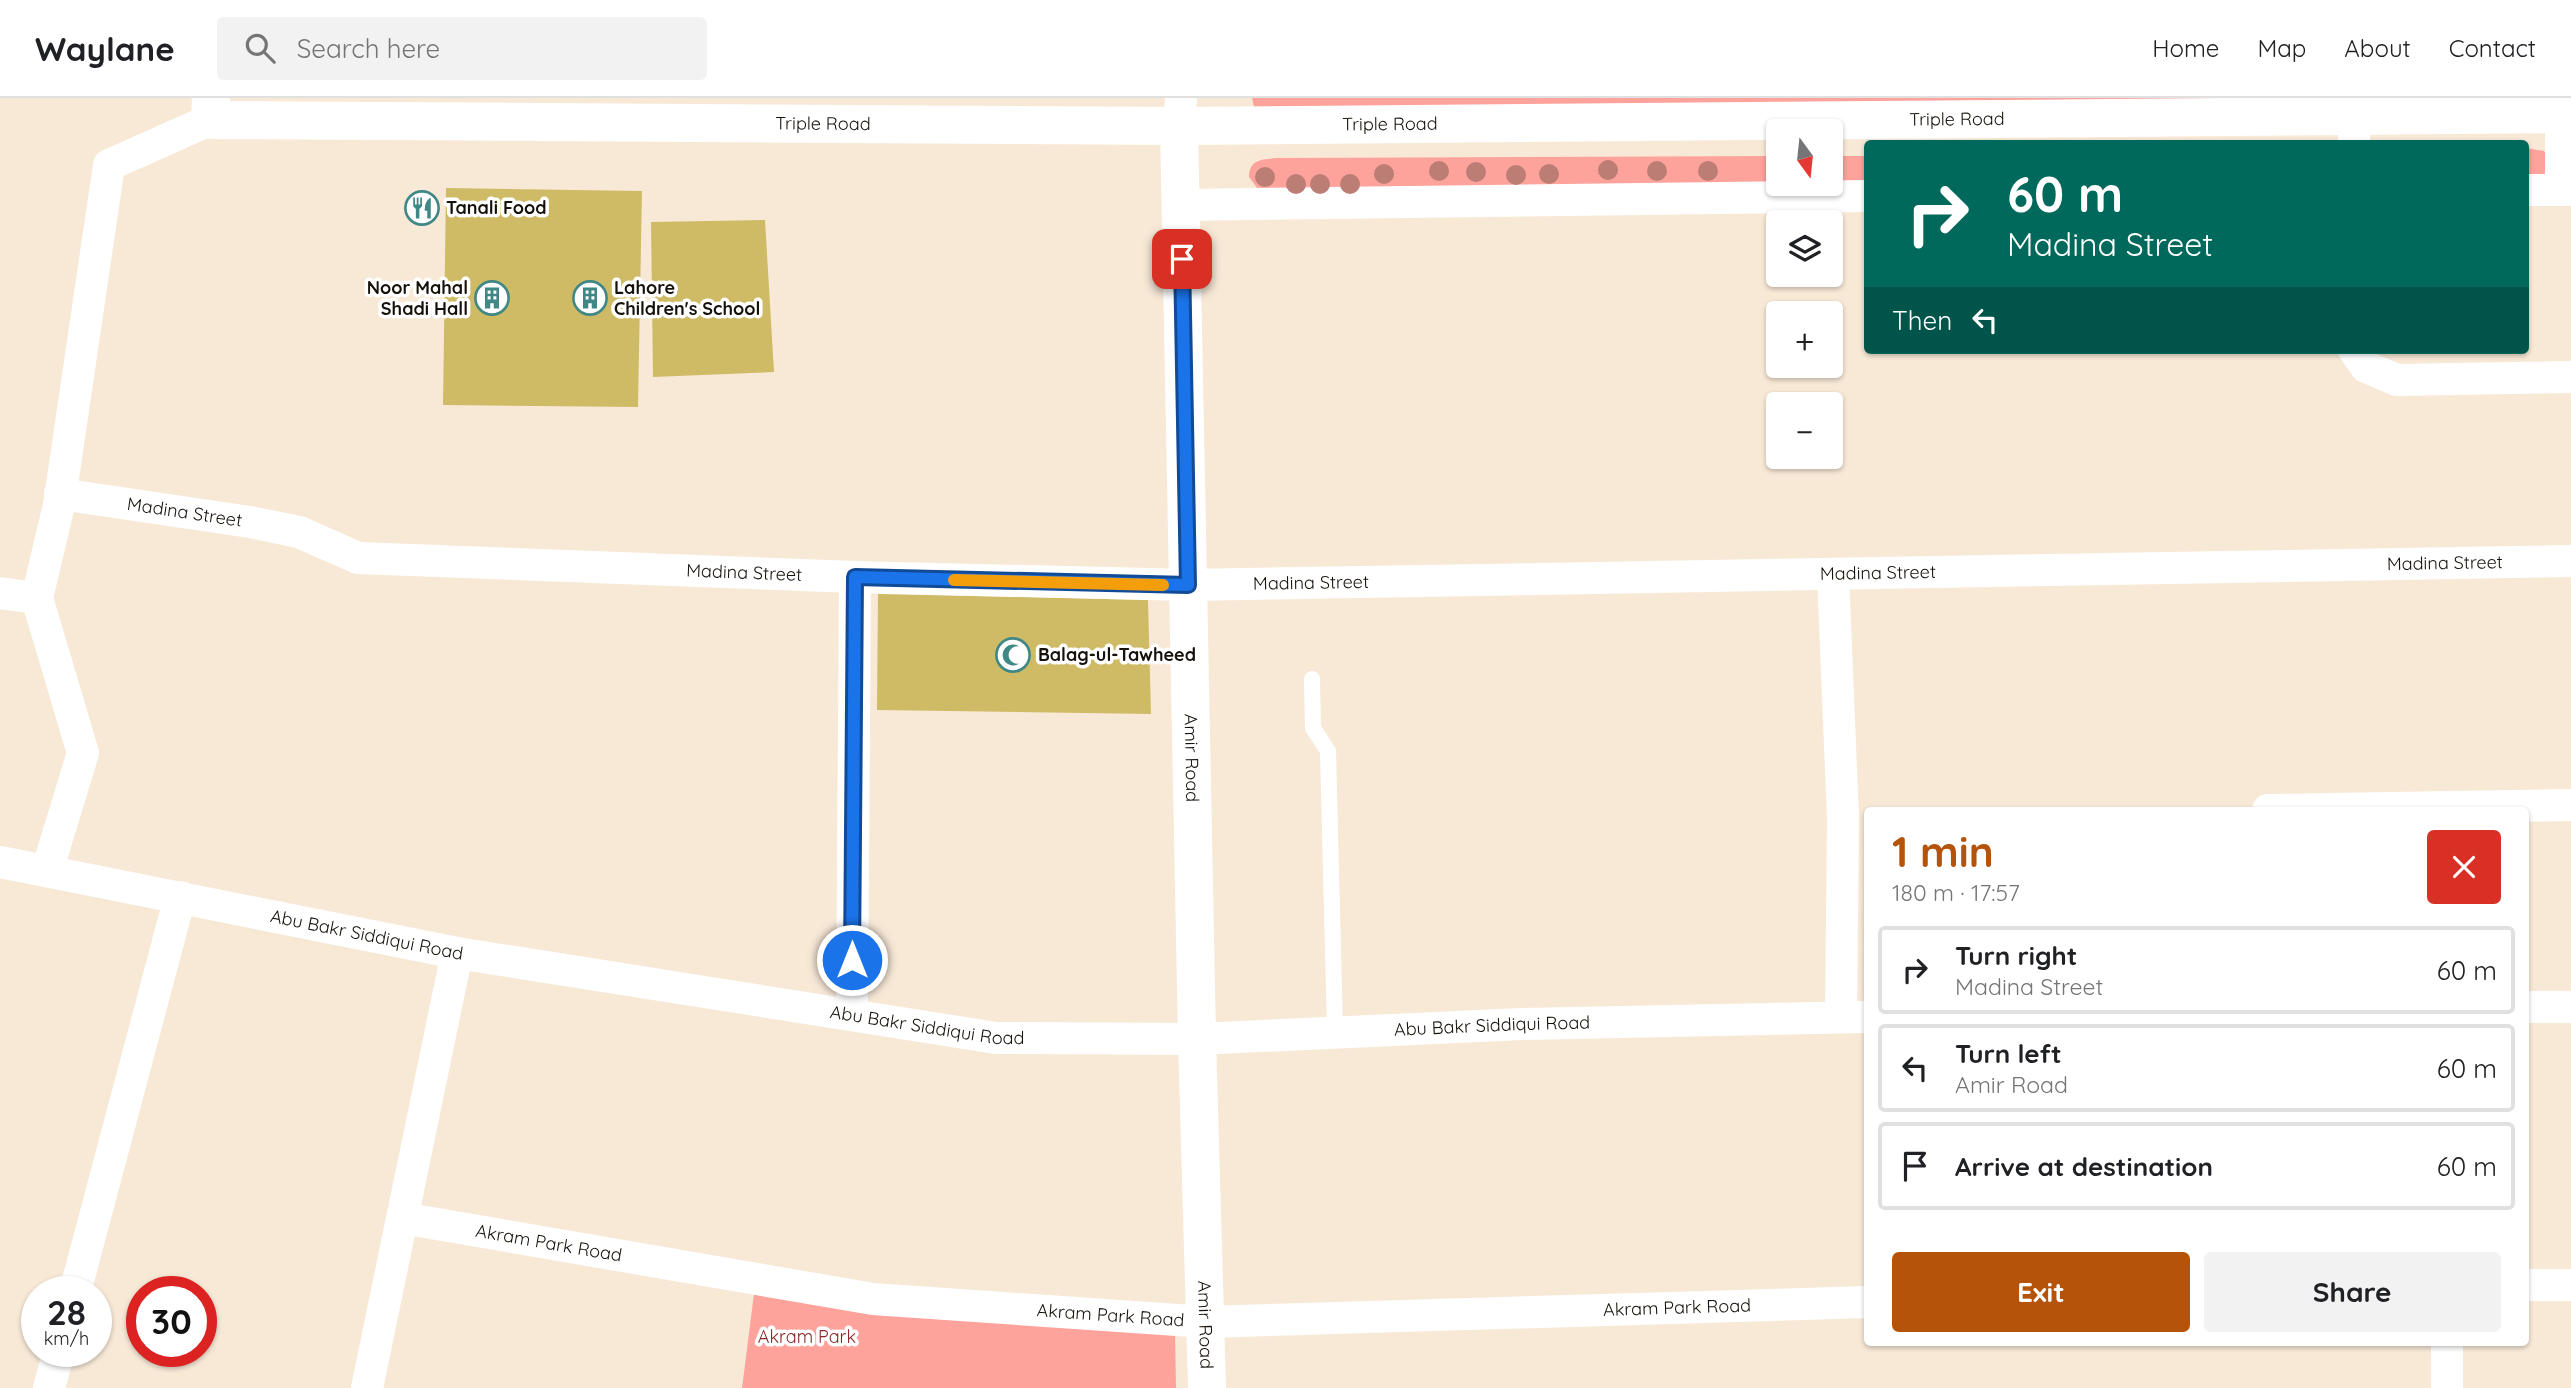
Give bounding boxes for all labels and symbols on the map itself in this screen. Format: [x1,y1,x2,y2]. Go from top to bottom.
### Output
street label: Triple Road [1909,107,2005,131]
street label: Triple Road [775,112,871,135]
street label: Triple Road [1342,112,1438,136]
north arrow [1766,119,1843,196]
restaurant icon: Tanali Food [403,189,441,227]
place label: Tanali Food [446,196,547,219]
pin [1152,229,1212,289]
place label: Noor Mahal Shadi Hall [367,276,468,320]
place label: Lahore Children's School [614,276,760,320]
building icon: Noor Mahal Shadi Hall [473,279,511,317]
building icon: Lahore Children's School [571,279,609,317]
street label: Madina Street [126,492,244,532]
street label: Madina Street [2387,550,2503,575]
street label: Madina Street [686,559,803,586]
street label: Madina Street [1820,560,1936,585]
street label: Madina Street [1253,570,1369,595]
mosque icon: Balag-ul-Tawheed [994,636,1032,674]
place label: Balag-ul-Tawheed [1038,643,1196,666]
street label: Amir Road [1180,713,1204,802]
street label: Abu Bakr Siddiqui Road [268,904,465,965]
position arrow [815,923,889,997]
street label: Abu Bakr Siddiqui Road [829,1000,1025,1049]
street label: Abu Bakr Siddiqui Road [1393,1011,1590,1041]
street label: Akram Park Road [474,1219,624,1267]
speed limit sign: 30 [126,1276,217,1367]
street label: Amir Road [1193,1280,1218,1369]
street label: Akram Park Road [1603,1294,1751,1321]
street label: Akram Park Road [1036,1298,1185,1331]
park label: Akram Park [758,1325,856,1348]

